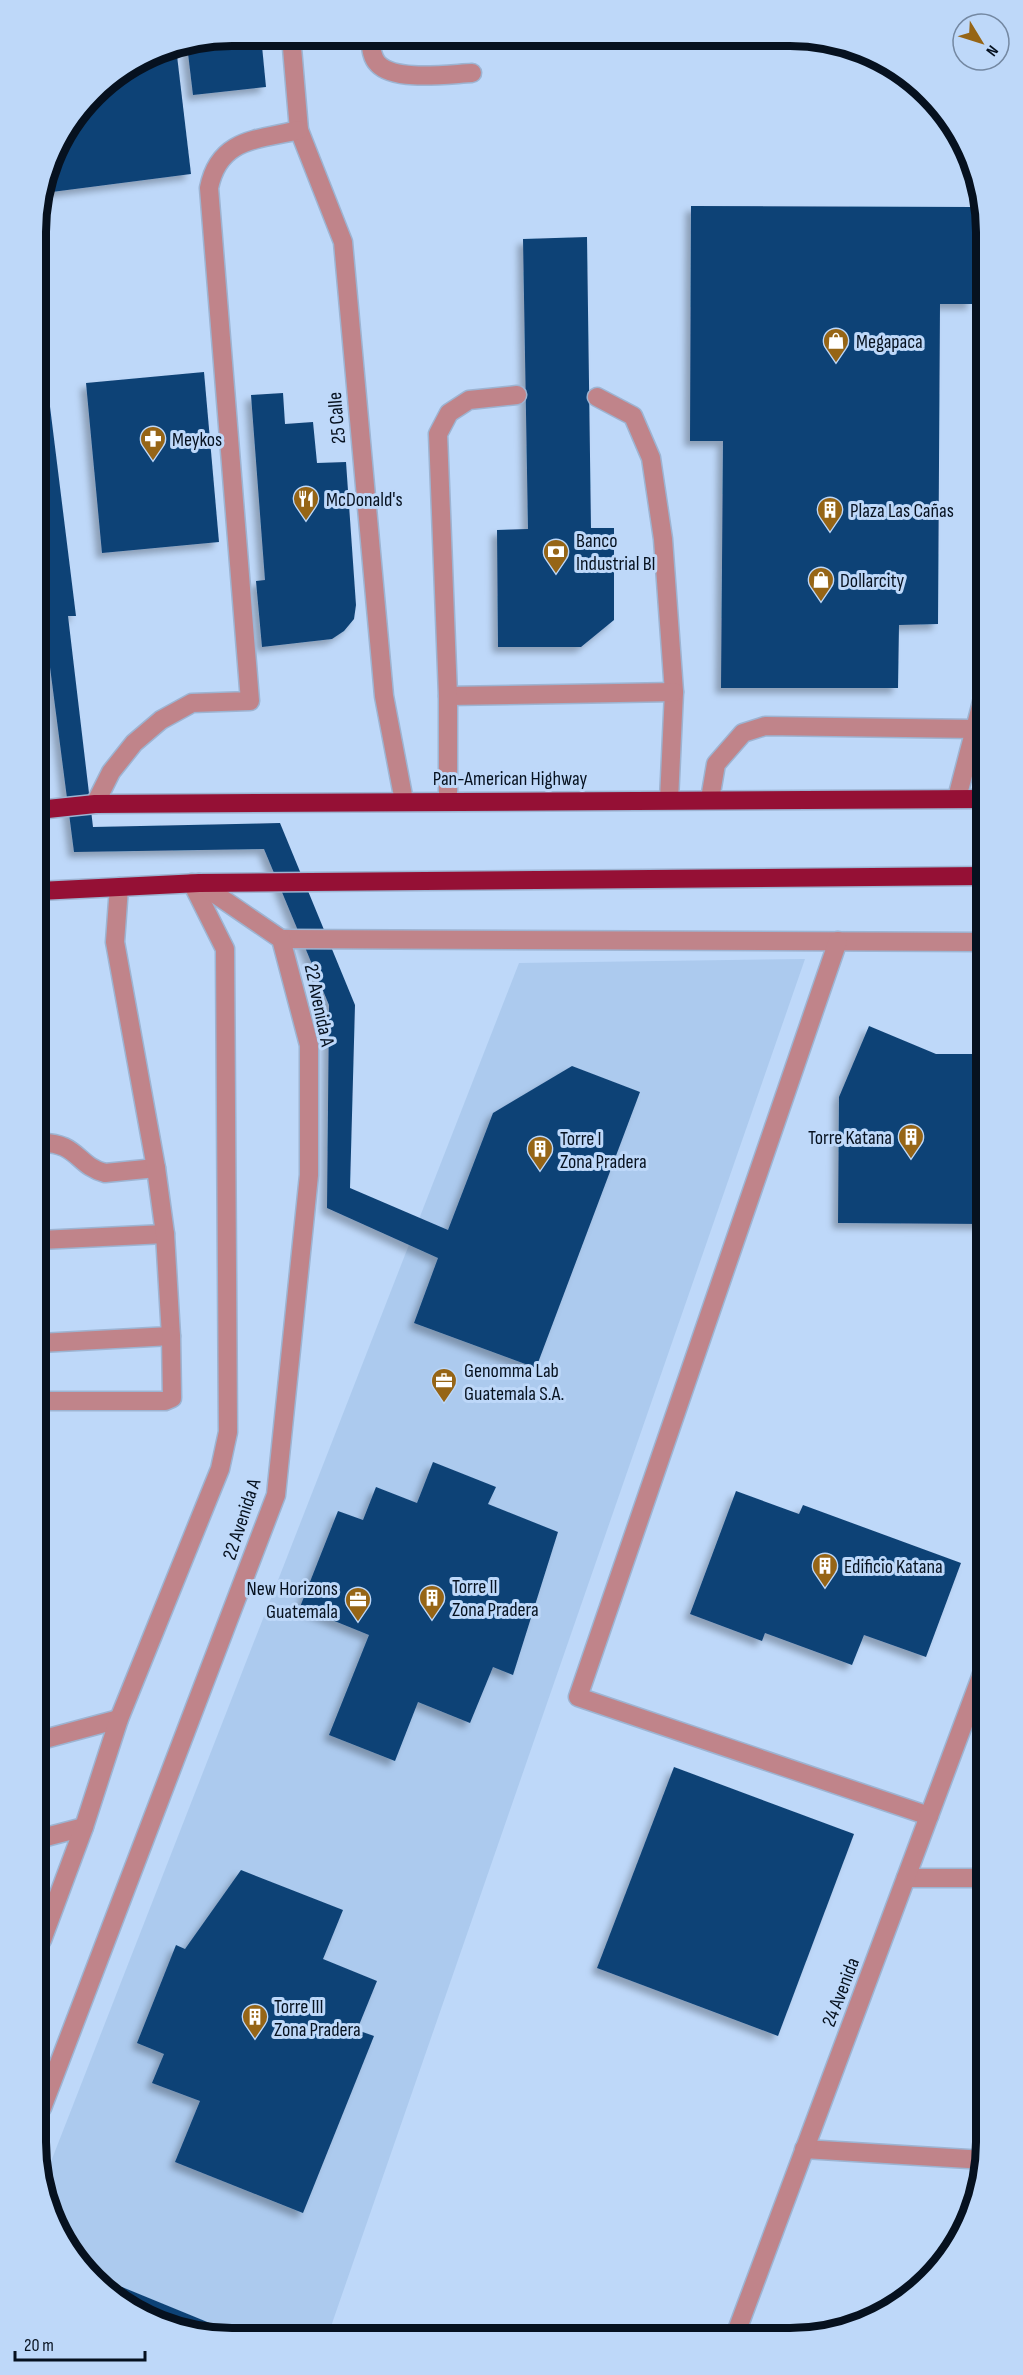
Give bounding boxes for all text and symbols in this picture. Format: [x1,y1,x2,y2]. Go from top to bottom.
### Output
north arrow [951,12,1011,72]
text: N [982,41,1002,60]
shop icon: Megapaca [821,326,851,364]
place label: Megapaca [856,330,923,354]
street label: 25 Calle [323,391,351,445]
pharmacy icon: Meykos [138,424,168,462]
place label: Meykos [172,428,222,452]
restaurant icon: McDonald's [291,484,321,522]
place label: McDonald's [326,488,403,512]
building icon: Plaza Las Cañas [815,495,845,533]
place label: Plaza Las Cañas [850,499,954,523]
place label: Banco Industrial BI [576,529,656,576]
bank icon: Banco Industrial BI [541,537,571,575]
shop icon: Dollarcity [806,565,836,603]
place label: Dollarcity [840,569,905,593]
street label: Pan-American Highway [433,767,588,791]
street label: 22 Avenida A [299,962,340,1049]
building icon: Torre Katana [896,1122,926,1160]
place label: Torre Katana [808,1126,892,1150]
place label: Torre I Zona Pradera [560,1127,647,1174]
building icon: Torre I Zona Pradera [525,1134,555,1172]
place label: Genomma Lab Guatemala S.A. [464,1359,564,1406]
office icon: Genomma Lab Guatemala S.A. [429,1366,459,1404]
street label: 22 Avenida A [218,1475,266,1563]
building icon: Edificio Katana [810,1551,840,1589]
place label: Edificio Katana [844,1555,943,1579]
place label: Torre II Zona Pradera [452,1575,539,1622]
place label: New Horizons Guatemala [247,1577,338,1624]
building icon: Torre II Zona Pradera [417,1583,447,1621]
office icon: New Horizons Guatemala [343,1585,373,1623]
street label: 24 Avenida [817,1954,865,2030]
place label: Torre III Zona Pradera [274,1995,361,2042]
building icon: Torre III Zona Pradera [240,2002,270,2040]
scale bar [15,2324,146,2362]
text: 20 m [24,2335,54,2356]

